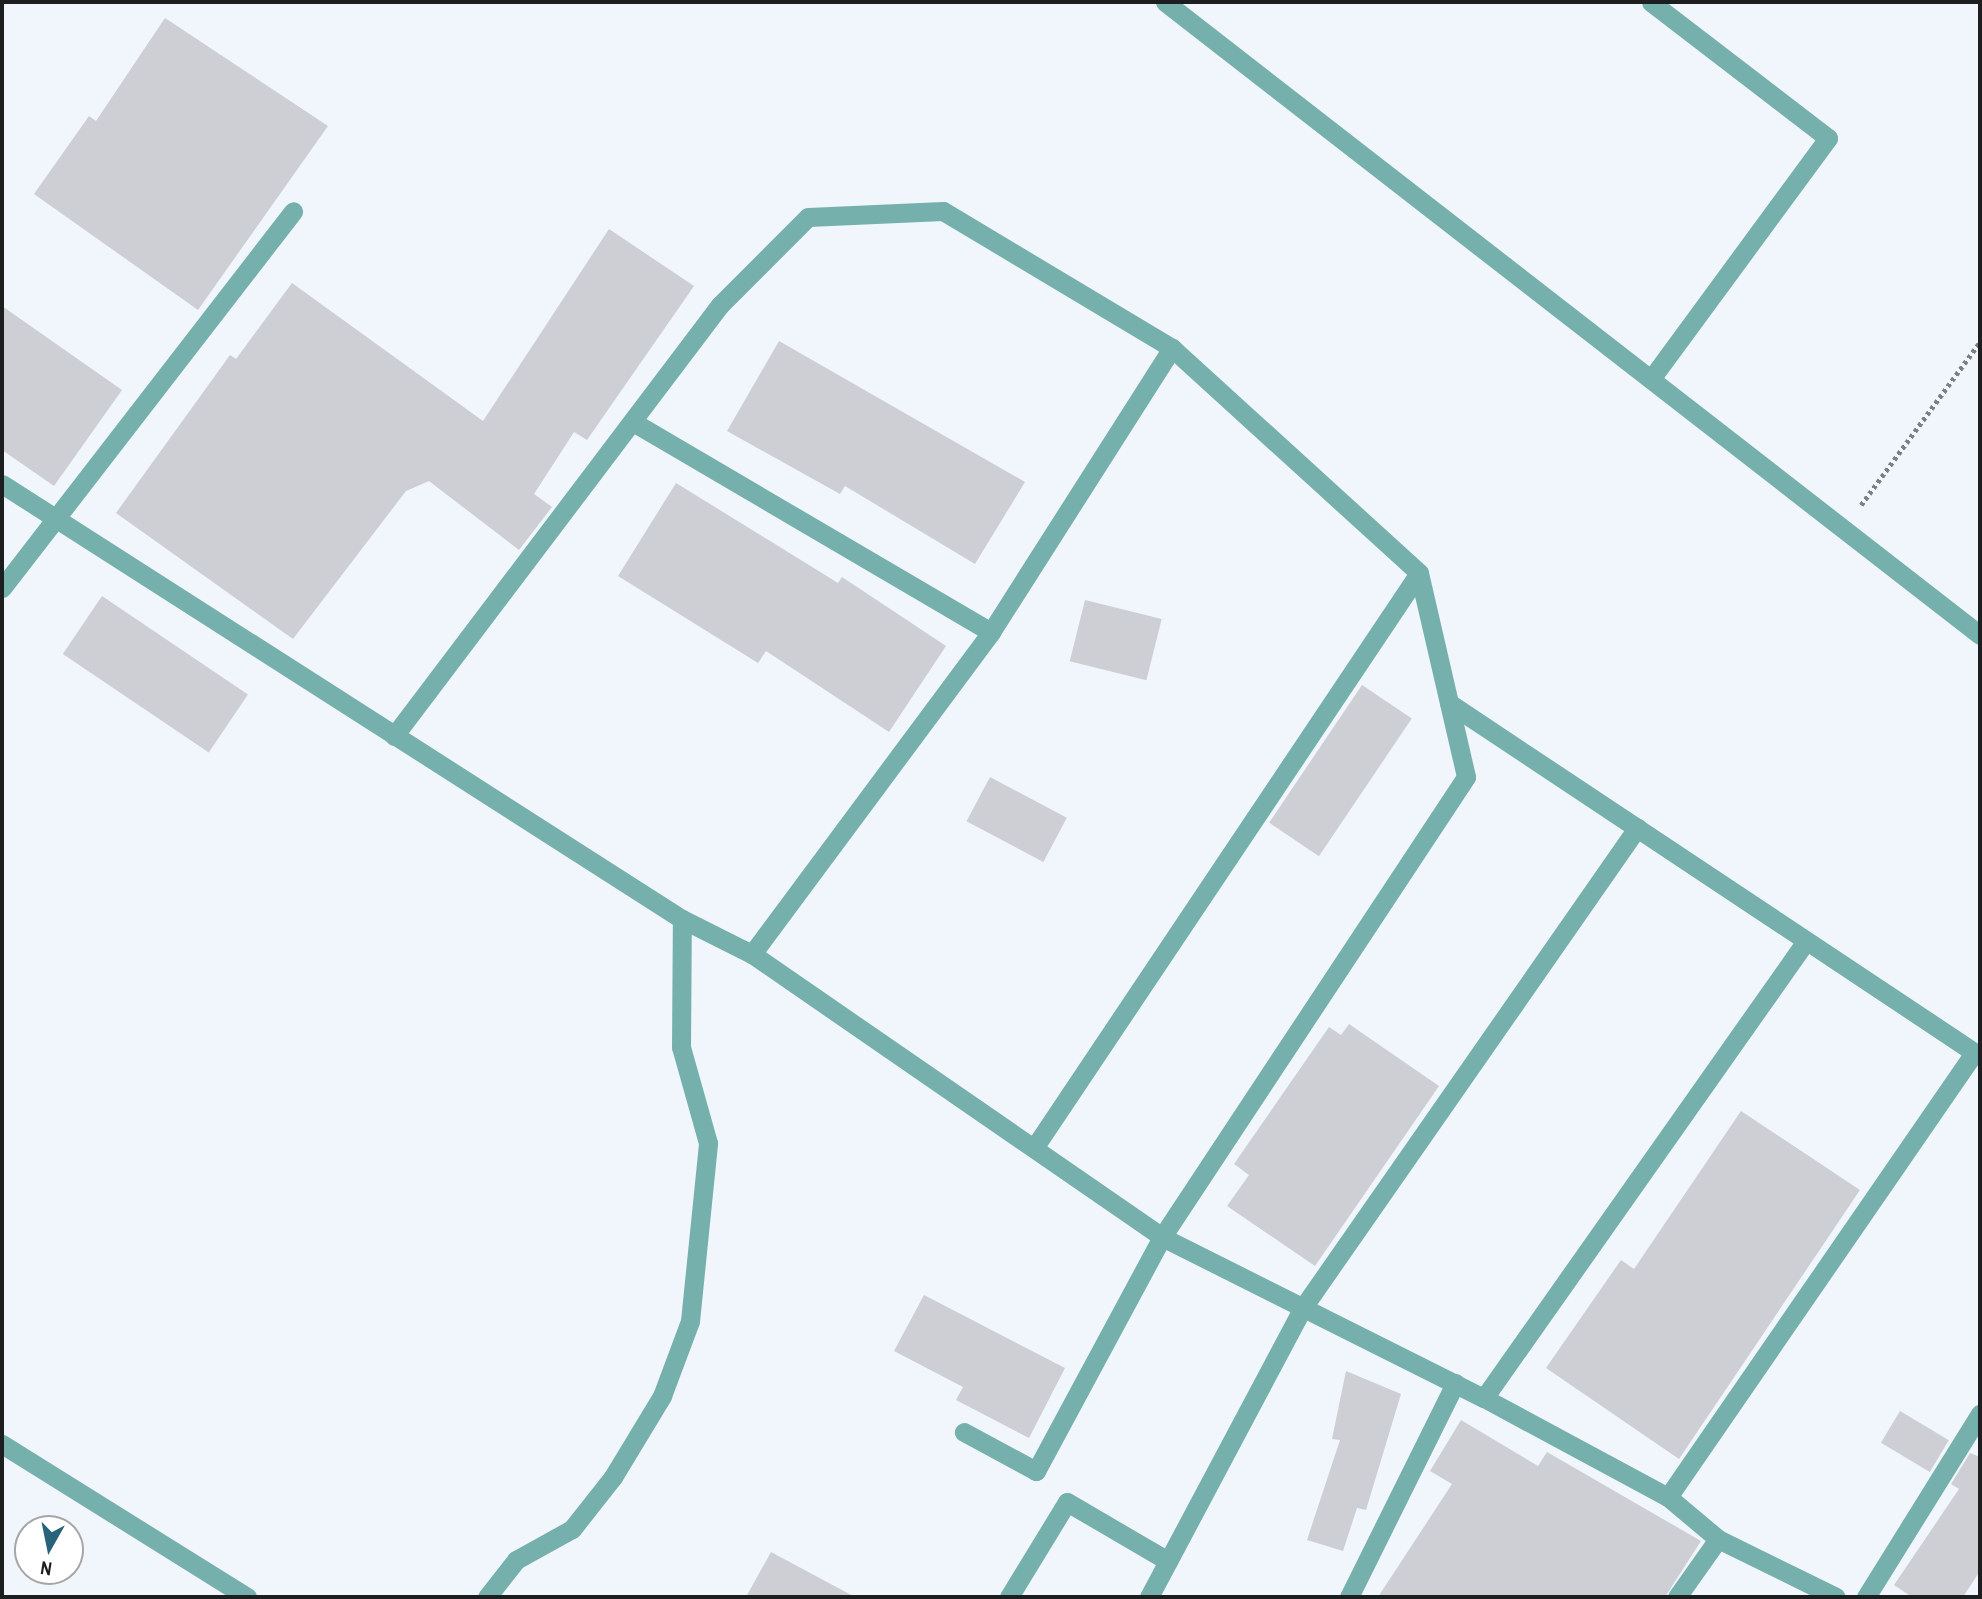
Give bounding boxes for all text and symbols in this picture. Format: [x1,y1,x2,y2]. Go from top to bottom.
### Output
north arrow [14,1515,84,1585]
text: N [38,1555,54,1582]

